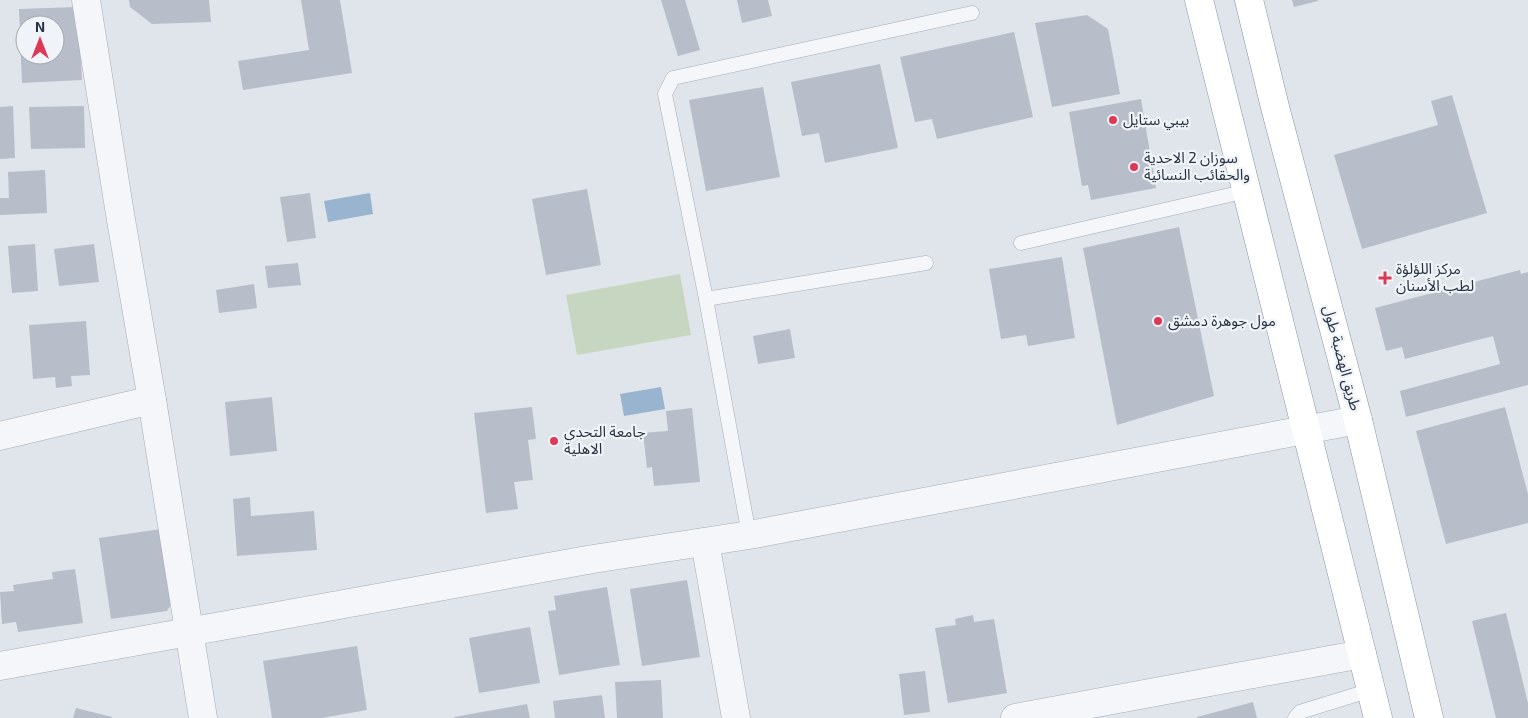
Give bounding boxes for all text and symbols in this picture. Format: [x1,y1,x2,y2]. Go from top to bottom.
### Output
north arrow [15,15,65,65]
text: N [35,18,45,35]
place label: بيبي ستايل [1123,110,1189,131]
marker: بيبي ستايل [1107,114,1119,126]
place label: سوزان 2 الاحدية والحقائب النسائية [1144,148,1250,184]
marker: سوزان 2 الاحدية والحقائب النسائية [1128,161,1140,173]
place label: مركز اللؤلؤة لطب الأسنان [1396,259,1474,295]
marker: مركز اللؤلؤة لطب الأسنان [1378,271,1392,285]
street label: طريق الهضبة طول [1318,303,1366,413]
place label: مول جوهرة دمشق [1168,311,1276,331]
marker: مول جوهرة دمشق [1152,315,1164,327]
place label: جامعة التحدي الاهلية [564,422,646,457]
marker: جامعة التحدي الاهلية [548,435,560,447]

